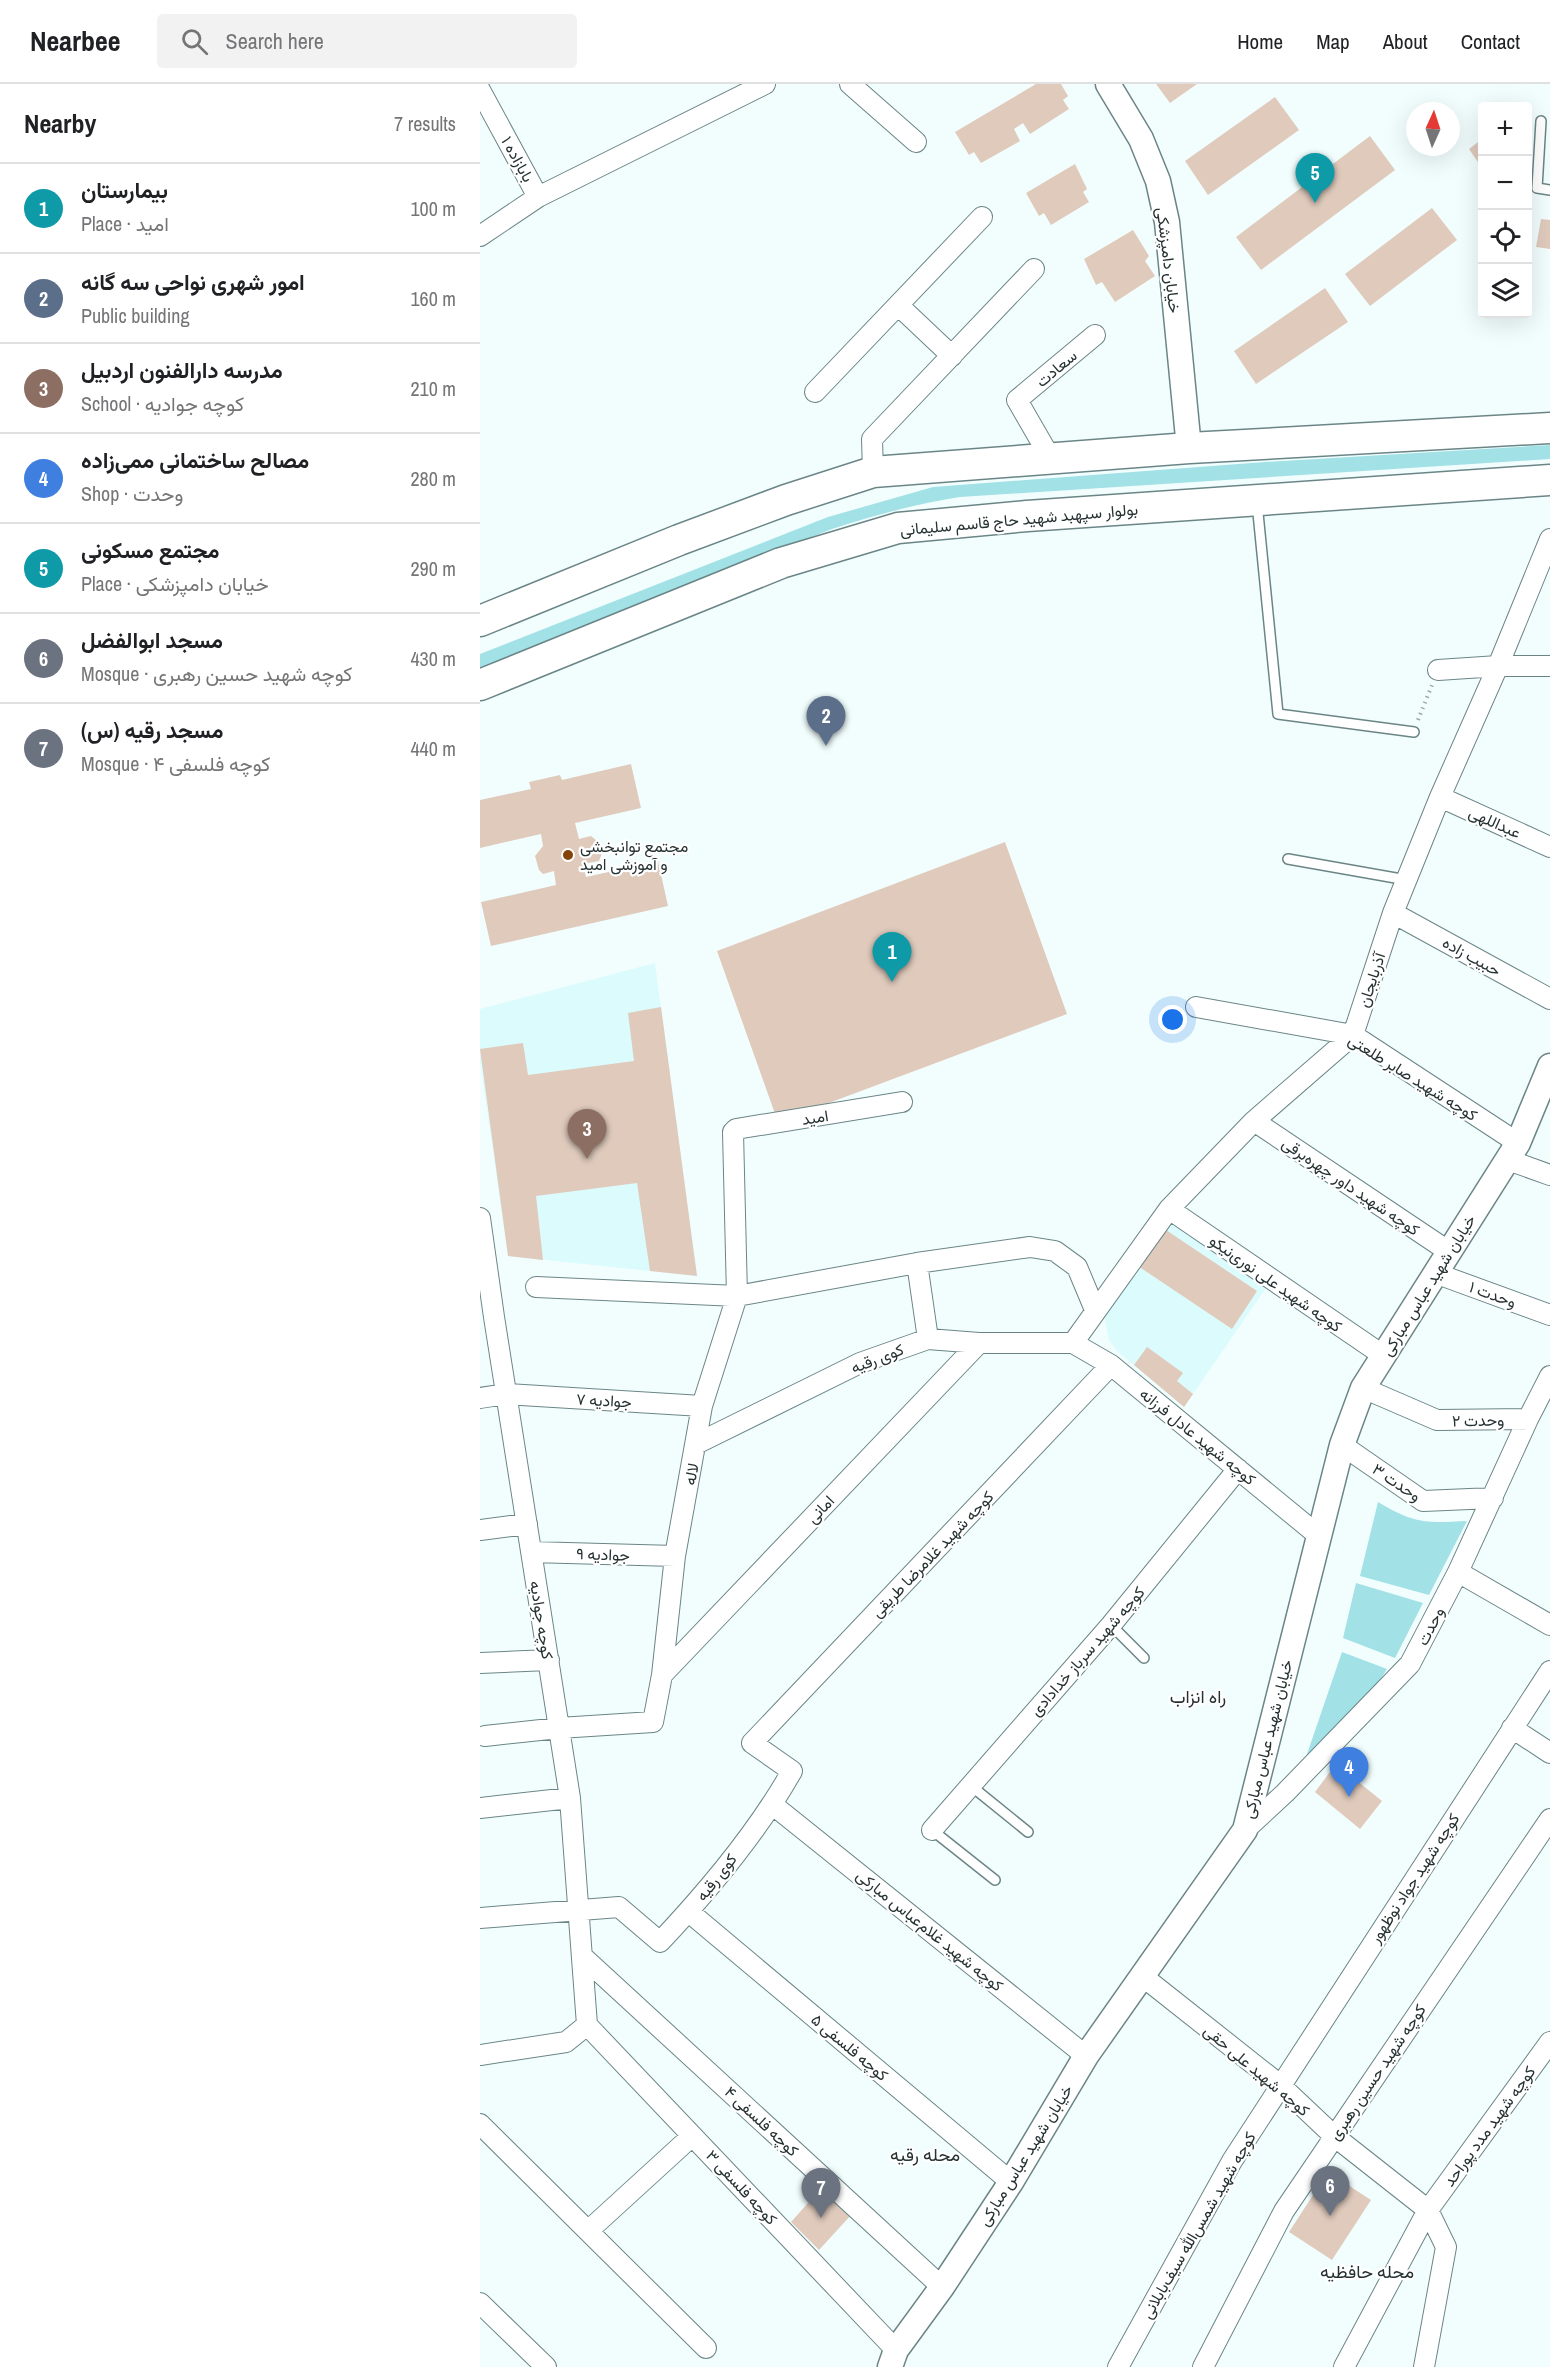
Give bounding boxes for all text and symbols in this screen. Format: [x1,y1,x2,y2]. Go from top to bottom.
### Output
search box [157,14,577,68]
text: Nearbee [30,22,121,60]
icon: search [178,25,211,58]
text: Search here [226,26,324,56]
text: Home [1237,27,1283,56]
text: Map [1316,27,1350,56]
text: About [1383,27,1428,56]
text: Contact [1461,27,1520,56]
north arrow [1406,102,1460,156]
map controls [1478,102,1532,318]
button: + [1478,102,1532,156]
text: Nearby [24,106,96,141]
text: 7 results [394,110,456,137]
street label: بابازاده ۱ [496,132,540,186]
pin: 5 [1296,154,1334,203]
button: − [1478,156,1532,210]
text: بیمارستان [81,175,168,205]
text: 1 [39,195,48,222]
text: 100 m [410,195,456,222]
street label: خیابان دامپزشکی [1151,206,1186,315]
text: Place · امید [81,210,169,237]
button: locate [1478,210,1532,264]
button: layers [1478,264,1532,318]
text: امور شهری نواحی سه گانه [81,267,305,297]
text: 2 [39,285,48,312]
text: 160 m [410,285,456,312]
text: Public building [81,302,190,329]
street label: سعادت [1031,344,1081,392]
text: مدرسه دارالفنون اردبیل [81,355,283,385]
text: 3 [39,375,48,402]
text: 210 m [410,375,456,402]
text: School · کوچه جوادیه [81,390,244,417]
text: مصالح ساختمانی ممی‌زاده [81,445,309,475]
text: 4 [39,465,48,492]
text: 280 m [410,465,456,492]
text: Shop · وحدت [81,480,183,507]
street label: بولوار سپهبد شهید حاج قاسم سلیمانی [899,498,1139,541]
text: مجتمع مسکونی [81,535,220,565]
text: 5 [39,555,48,582]
text: 290 m [410,555,456,582]
text: Place · خیابان دامپزشکی [81,570,269,597]
text: مسجد ابوالفضل [81,625,223,655]
text: 6 [39,645,48,672]
text: 430 m [410,645,456,672]
text: Mosque · کوچه شهید حسین رهبری [81,660,352,687]
pin: 2 [806,696,846,746]
text: مسجد رقیه (س) [81,715,223,745]
text: 7 [39,735,48,762]
text: 440 m [410,735,456,762]
text: Mosque · کوچه فلسفی ۴ [81,750,270,777]
street label: عبداللهی [1466,801,1524,843]
place label: مجتمع توانبخشی و آموزشی امید [580,835,688,875]
marker: مجتمع توانبخشی و آموزشی امید [561,848,575,862]
street label: حبیب زاده [1439,931,1505,981]
pin: 1 [872,932,912,982]
street label: آذربایجان [1352,949,1391,1010]
your location [1158,1005,1187,1034]
street label: کوچه شهید صابر طلعتی [1344,1028,1482,1126]
street label: امید [800,1104,830,1130]
pin: 3 [568,1110,606,1159]
street label: کوچه شهید داور چهره‌برقی [1277,1132,1424,1241]
street label: خیابان شهید عباس مبارکی [1375,1210,1481,1360]
street label: کوچه شهید علی نوری‌نیکو [1205,1229,1347,1338]
street label: وحدت ۱ [1466,1275,1520,1313]
street label: کوی رقیه [847,1338,907,1378]
street label: کوچه شهید عادل فرزانه [1135,1382,1261,1491]
street label: جوادیه ۷ [576,1388,633,1412]
street label: وحدت ۲ [1452,1409,1504,1431]
street label: وحدت ۳ [1368,1458,1426,1506]
street label: لاله [678,1461,704,1487]
street label: کوچه شهید غلامرضا طریقی [866,1486,999,1623]
street label: امانی [801,1490,839,1528]
street label: جوادیه ۹ [576,1542,631,1566]
street label: کوچه جوادیه [524,1579,559,1661]
street label: کوچه شهید سرباز خدادادی [1025,1581,1150,1721]
street label: وحدت [1411,1603,1449,1649]
street label: خیابان شهید عباس مبارکی [1237,1657,1297,1821]
district label: راه انزاب [1170,1684,1226,1709]
pin: 4 [1330,1748,1368,1797]
street label: کوچه شهید جواد نوظهور [1363,1809,1465,1949]
street label: کوی رقیه [690,1849,742,1905]
street label: کوچه شهید غلام‌عباس مبارکی [851,1864,1008,1997]
street label: کوچه شهید حسین رهبری [1323,2000,1432,2145]
street label: کوچه فلسفی ۵ [806,2008,893,2086]
street label: کوچه شهید علی حقی [1199,2019,1315,2122]
street label: کوچه شهید مدد پوراحد [1438,2061,1541,2191]
street label: خیابان شهید عباس مبارکی [972,2080,1078,2230]
street label: کوچه فلسفی ۴ [719,2081,804,2162]
street label: کوچه شهید شمس‌الله سیف‌بابلانی [1135,2128,1261,2323]
district label: محله رقیه [890,2142,960,2167]
street label: کوچه فلسفی ۳ [701,2145,783,2230]
pin: 6 [1310,2166,1350,2216]
pin: 7 [802,2168,840,2218]
district label: محله حافظیه [1320,2259,1414,2284]

